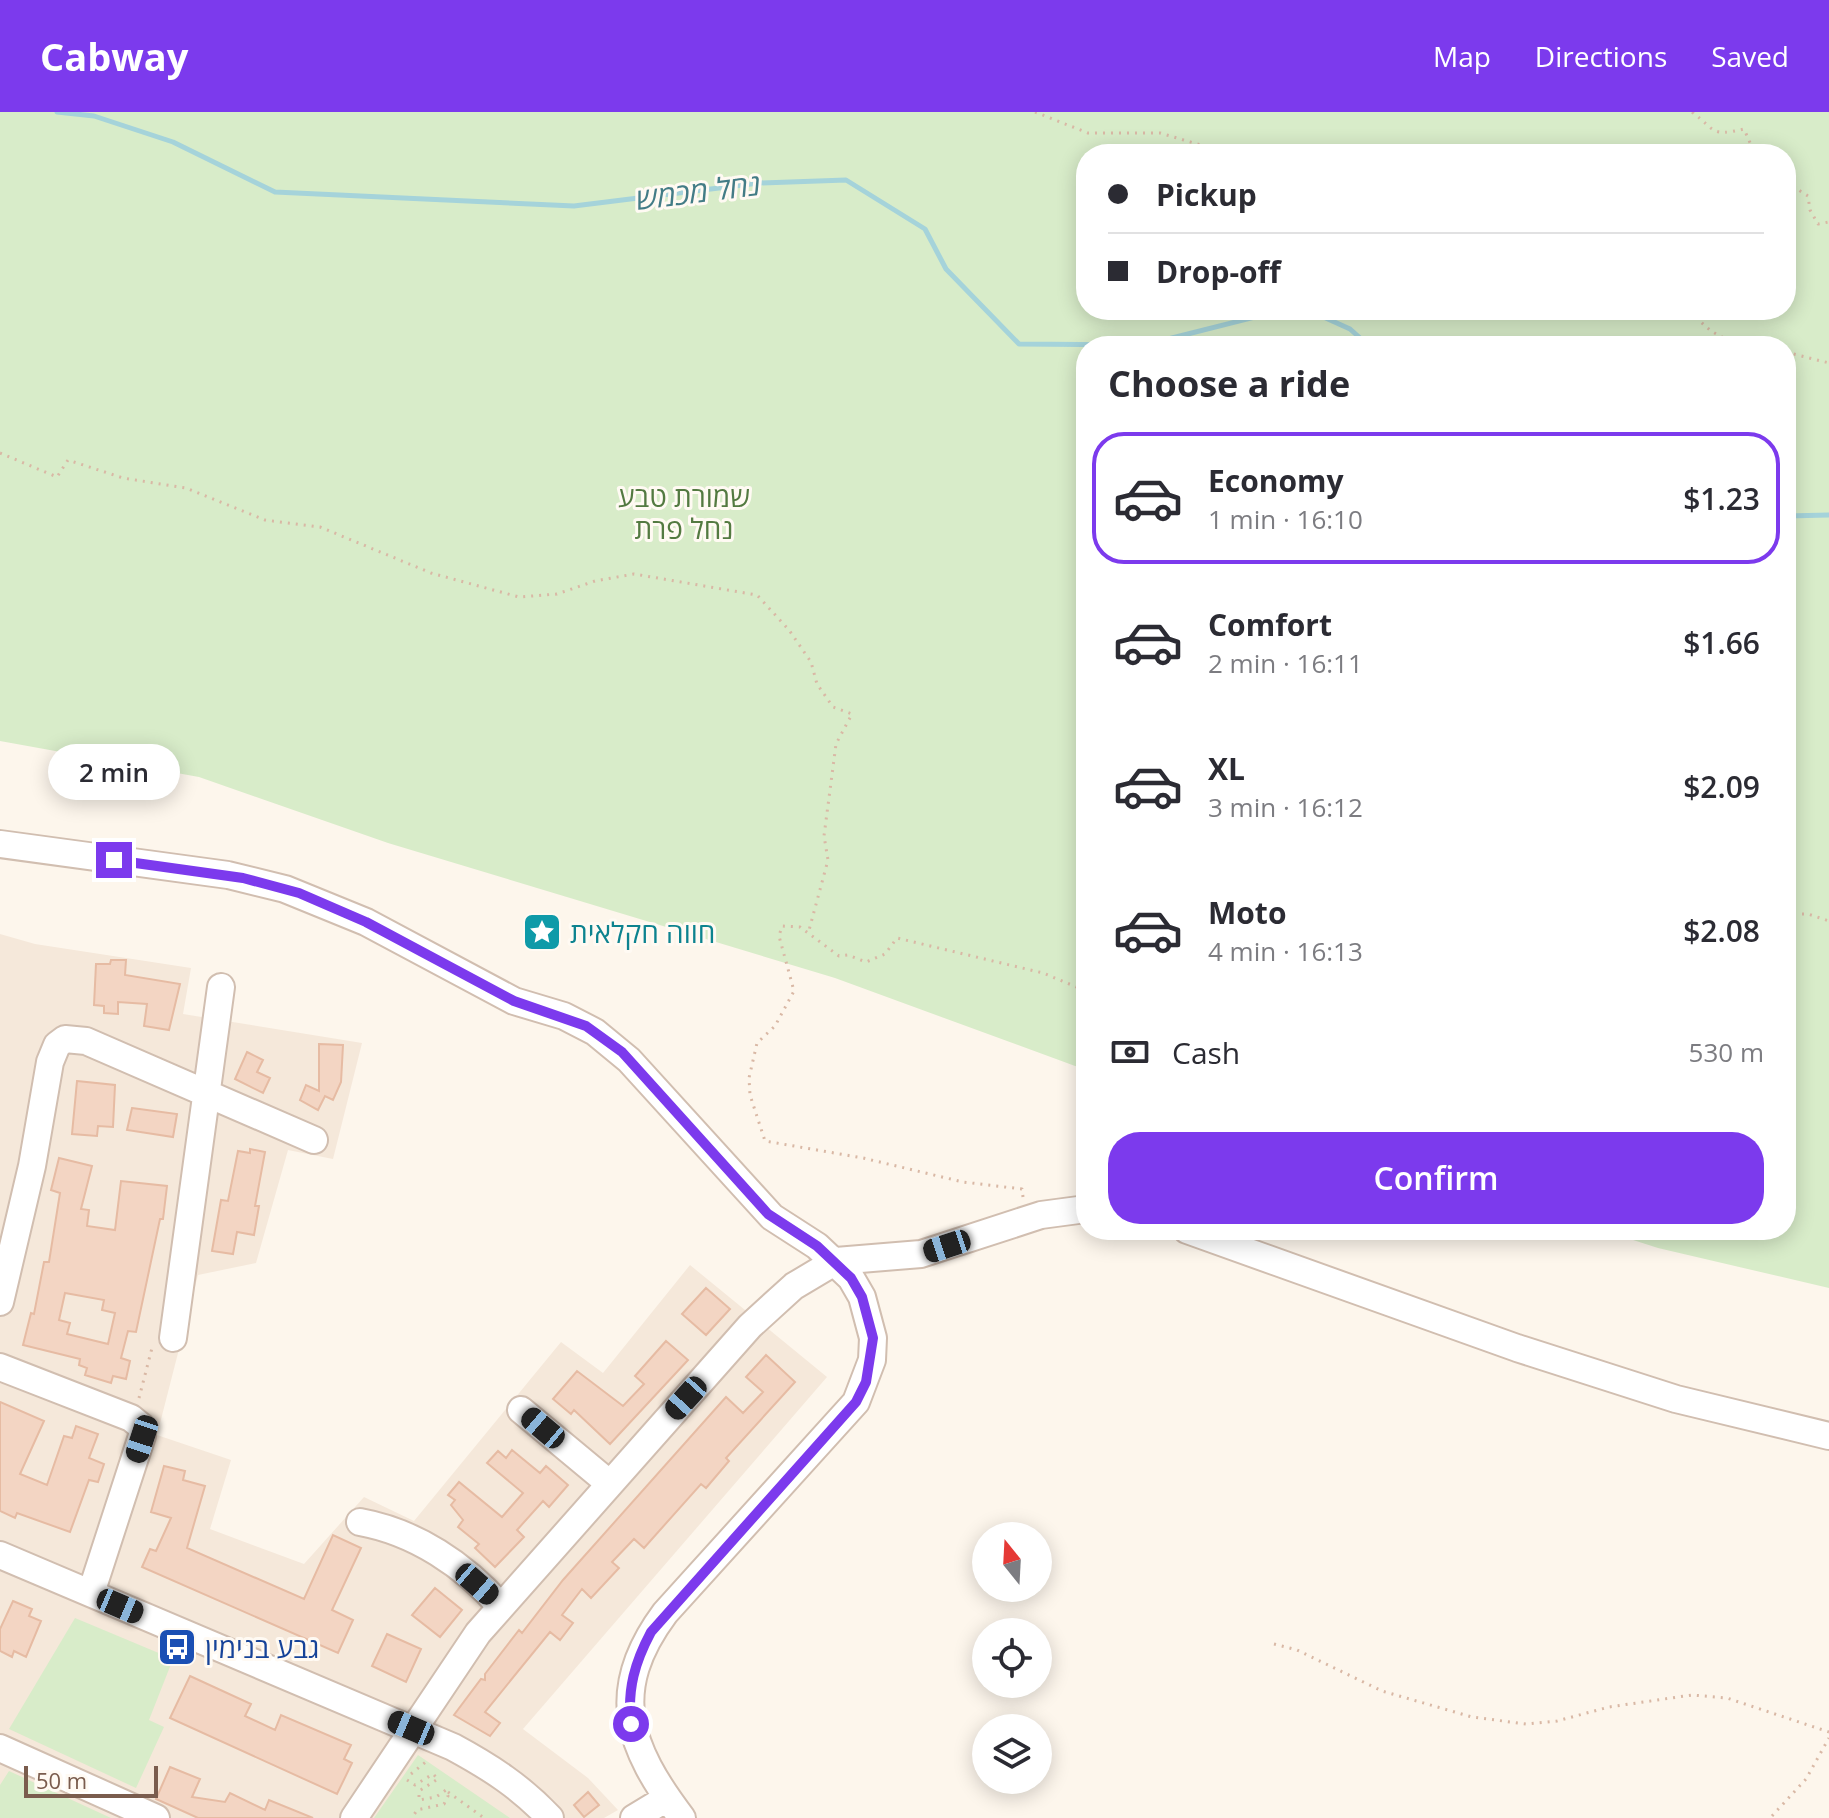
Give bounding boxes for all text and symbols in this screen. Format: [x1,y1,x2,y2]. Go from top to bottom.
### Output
text: Cabway [40,30,188,82]
text: Map [1433,37,1491,75]
text: Directions [1535,37,1667,75]
text: Saved [1711,37,1789,75]
water label: נחל מכמש [633,163,763,219]
text: Pickup [1156,174,1257,215]
text: Drop-off [1156,251,1281,292]
text: Choose a ride [1108,359,1350,408]
text: Economy [1208,460,1344,501]
icon: car [1112,462,1184,534]
park label: שמורת טבע נחל פרת [618,477,750,547]
text: $1.23 [1683,478,1760,519]
text: 1 min · 16:10 [1208,501,1363,537]
text: Comfort [1208,604,1332,645]
icon: car [1112,606,1184,678]
text: $1.66 [1683,622,1760,663]
text: 2 min · 16:11 [1208,645,1363,681]
callout: 2 min [48,744,180,800]
text: XL [1208,748,1245,789]
icon: car [1112,750,1184,822]
text: 2 min [79,754,149,790]
text: $2.09 [1683,766,1760,807]
text: 3 min · 16:12 [1208,789,1363,825]
route end [96,842,132,878]
text: Moto [1208,892,1286,933]
icon: car [1112,894,1184,966]
text: $2.08 [1683,910,1760,951]
place icon: חווה חקלאית [521,911,563,953]
place label: חווה חקלאית [570,913,715,951]
text: 4 min · 16:13 [1208,933,1363,969]
icon: cash [1108,1030,1152,1074]
text: Cash [1172,1032,1240,1073]
text: 530 m [1689,1034,1764,1070]
button: Confirm [1108,1132,1764,1224]
car [920,1227,974,1265]
car [661,1372,711,1424]
car [517,1403,569,1453]
car [123,1412,161,1466]
north arrow [972,1522,1052,1602]
map controls [972,1522,1052,1794]
car [451,1559,503,1609]
car [93,1586,147,1626]
button: locate [972,1618,1052,1698]
bus stop icon: גבע בנימין [156,1626,198,1668]
place label: גבע בנימין [205,1628,319,1666]
route start [613,1706,649,1742]
car [384,1708,438,1748]
button: layers [972,1714,1052,1794]
scale bar [24,1762,158,1798]
text: 50 m [36,1765,87,1795]

